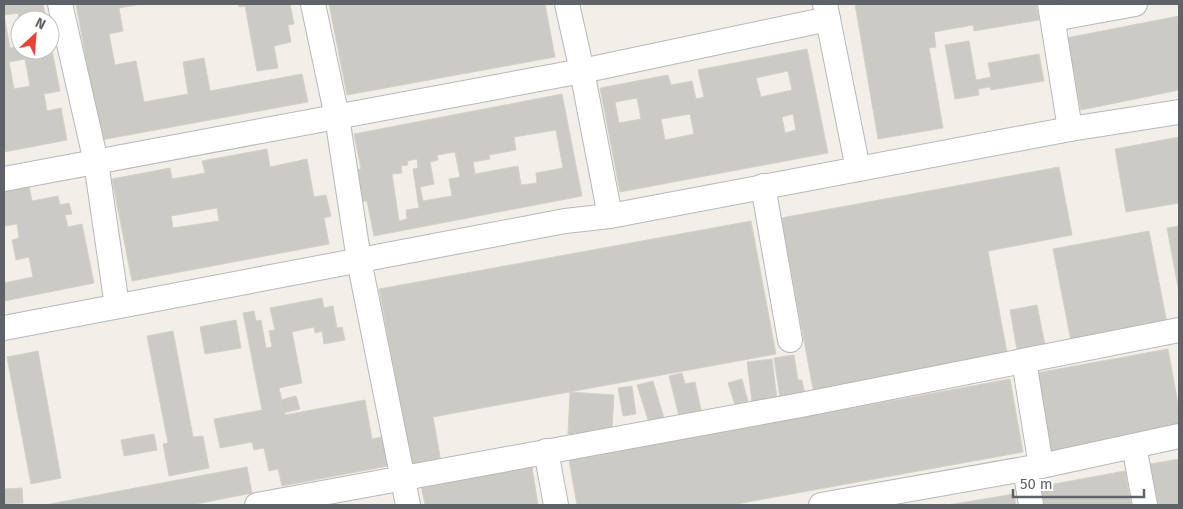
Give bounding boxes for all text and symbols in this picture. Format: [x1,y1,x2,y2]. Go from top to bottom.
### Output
north arrow [10,10,60,60]
text: N [33,14,48,33]
scale bar [1013,466,1144,498]
text: 50 m [1020,475,1053,493]

